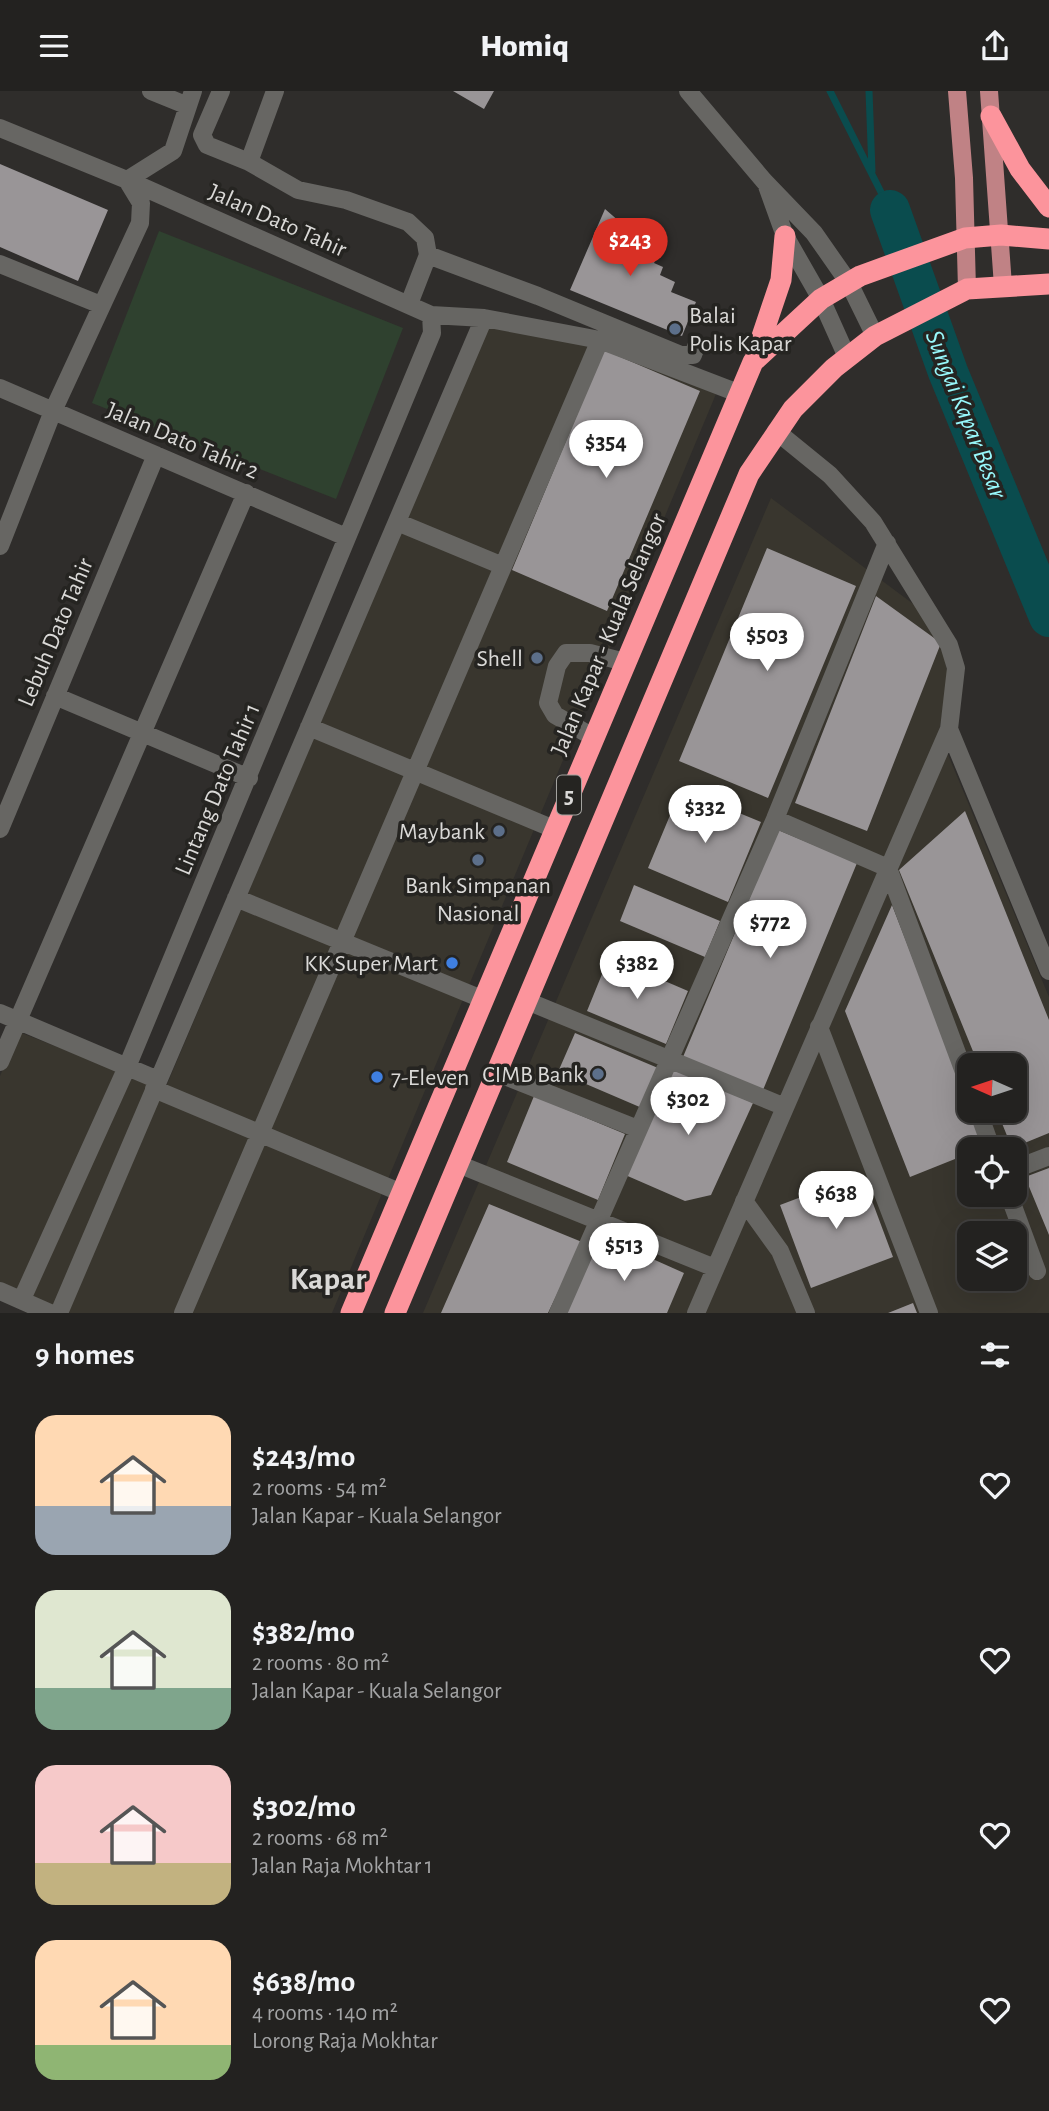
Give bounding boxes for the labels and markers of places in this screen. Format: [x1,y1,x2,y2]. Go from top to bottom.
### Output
pin: $243 [589,219,671,278]
place label: Balai Polis Kapar [689,304,792,356]
marker: Balai Polis Kapar [667,321,683,337]
pin: $354 [565,421,647,480]
pin: $503 [726,613,808,673]
place label: Shell [477,647,523,671]
marker: Shell [529,650,545,666]
pin: $332 [664,785,746,845]
place label: Maybank [399,820,485,844]
marker: Maybank [491,823,507,839]
marker: Bank Simpanan Nasional [470,852,486,868]
place label: Bank Simpanan Nasional [405,874,551,926]
pin: $772 [729,901,811,960]
pin: $382 [596,941,678,1001]
place label: KK Super Mart [304,952,438,976]
marker: KK Super Mart [444,955,460,971]
place label: CIMB Bank [482,1063,584,1087]
place label: 7-Eleven [391,1066,469,1090]
marker: CIMB Bank [590,1066,606,1082]
marker: 7-Eleven [369,1069,385,1085]
pin: $302 [647,1077,729,1137]
pin: $638 [795,1171,877,1231]
pin: $513 [583,1223,665,1283]

